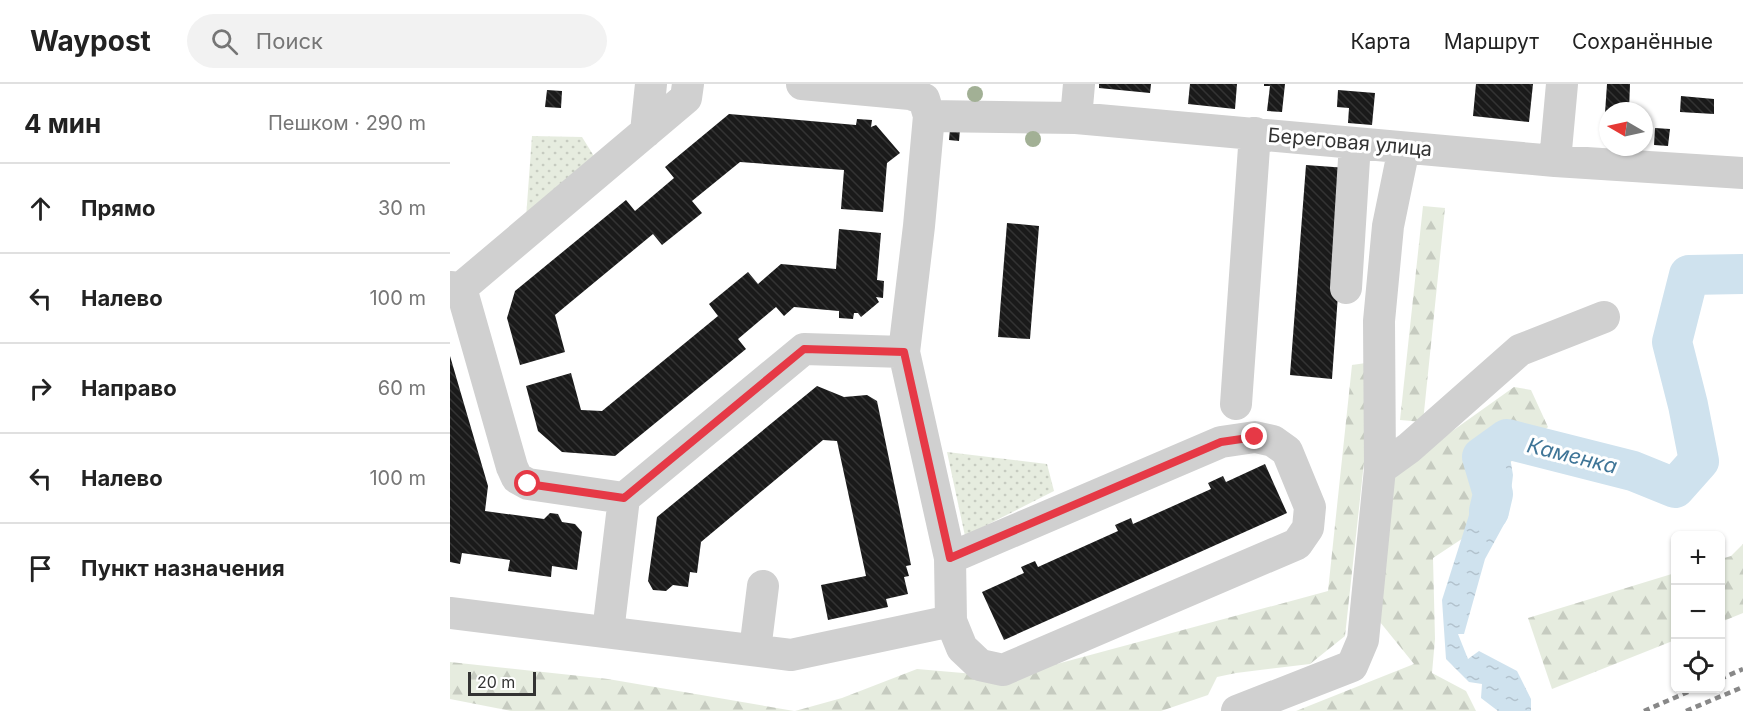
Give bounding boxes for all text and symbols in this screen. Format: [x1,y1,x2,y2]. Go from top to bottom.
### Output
search box [187,14,607,68]
text: Waypost [30,24,151,58]
icon: search [208,25,241,58]
text: Поиск [256,28,323,54]
text: Карта [1350,29,1411,54]
text: Маршрут [1444,29,1539,54]
text: Сохранённые [1572,29,1713,54]
north arrow [1599,102,1653,156]
text: 4 мин [24,108,101,139]
text: Пешком · 290 m [268,111,426,135]
street label: Береговая улица [1267,123,1433,161]
icon: ahead [24,192,57,225]
text: Прямо [81,195,155,221]
text: 30 m [378,196,426,220]
icon: left [24,282,57,315]
text: Налево [81,285,163,311]
text: 100 m [369,286,426,310]
icon: right [24,372,57,405]
text: Направо [81,375,177,401]
text: 60 m [378,376,426,400]
route end [1241,423,1267,449]
water label: Каменка [1524,432,1620,479]
icon: left [24,462,57,495]
text: Налево [81,465,163,491]
text: 100 m [369,466,426,490]
route start [514,470,540,496]
map controls [1671,531,1725,693]
button: + [1671,531,1725,585]
icon: arrive [24,552,57,585]
text: Пункт назначения [81,555,285,581]
button: − [1671,585,1725,639]
button: locate [1671,639,1725,693]
scale bar [468,669,536,696]
text: 20 m [477,672,515,692]

